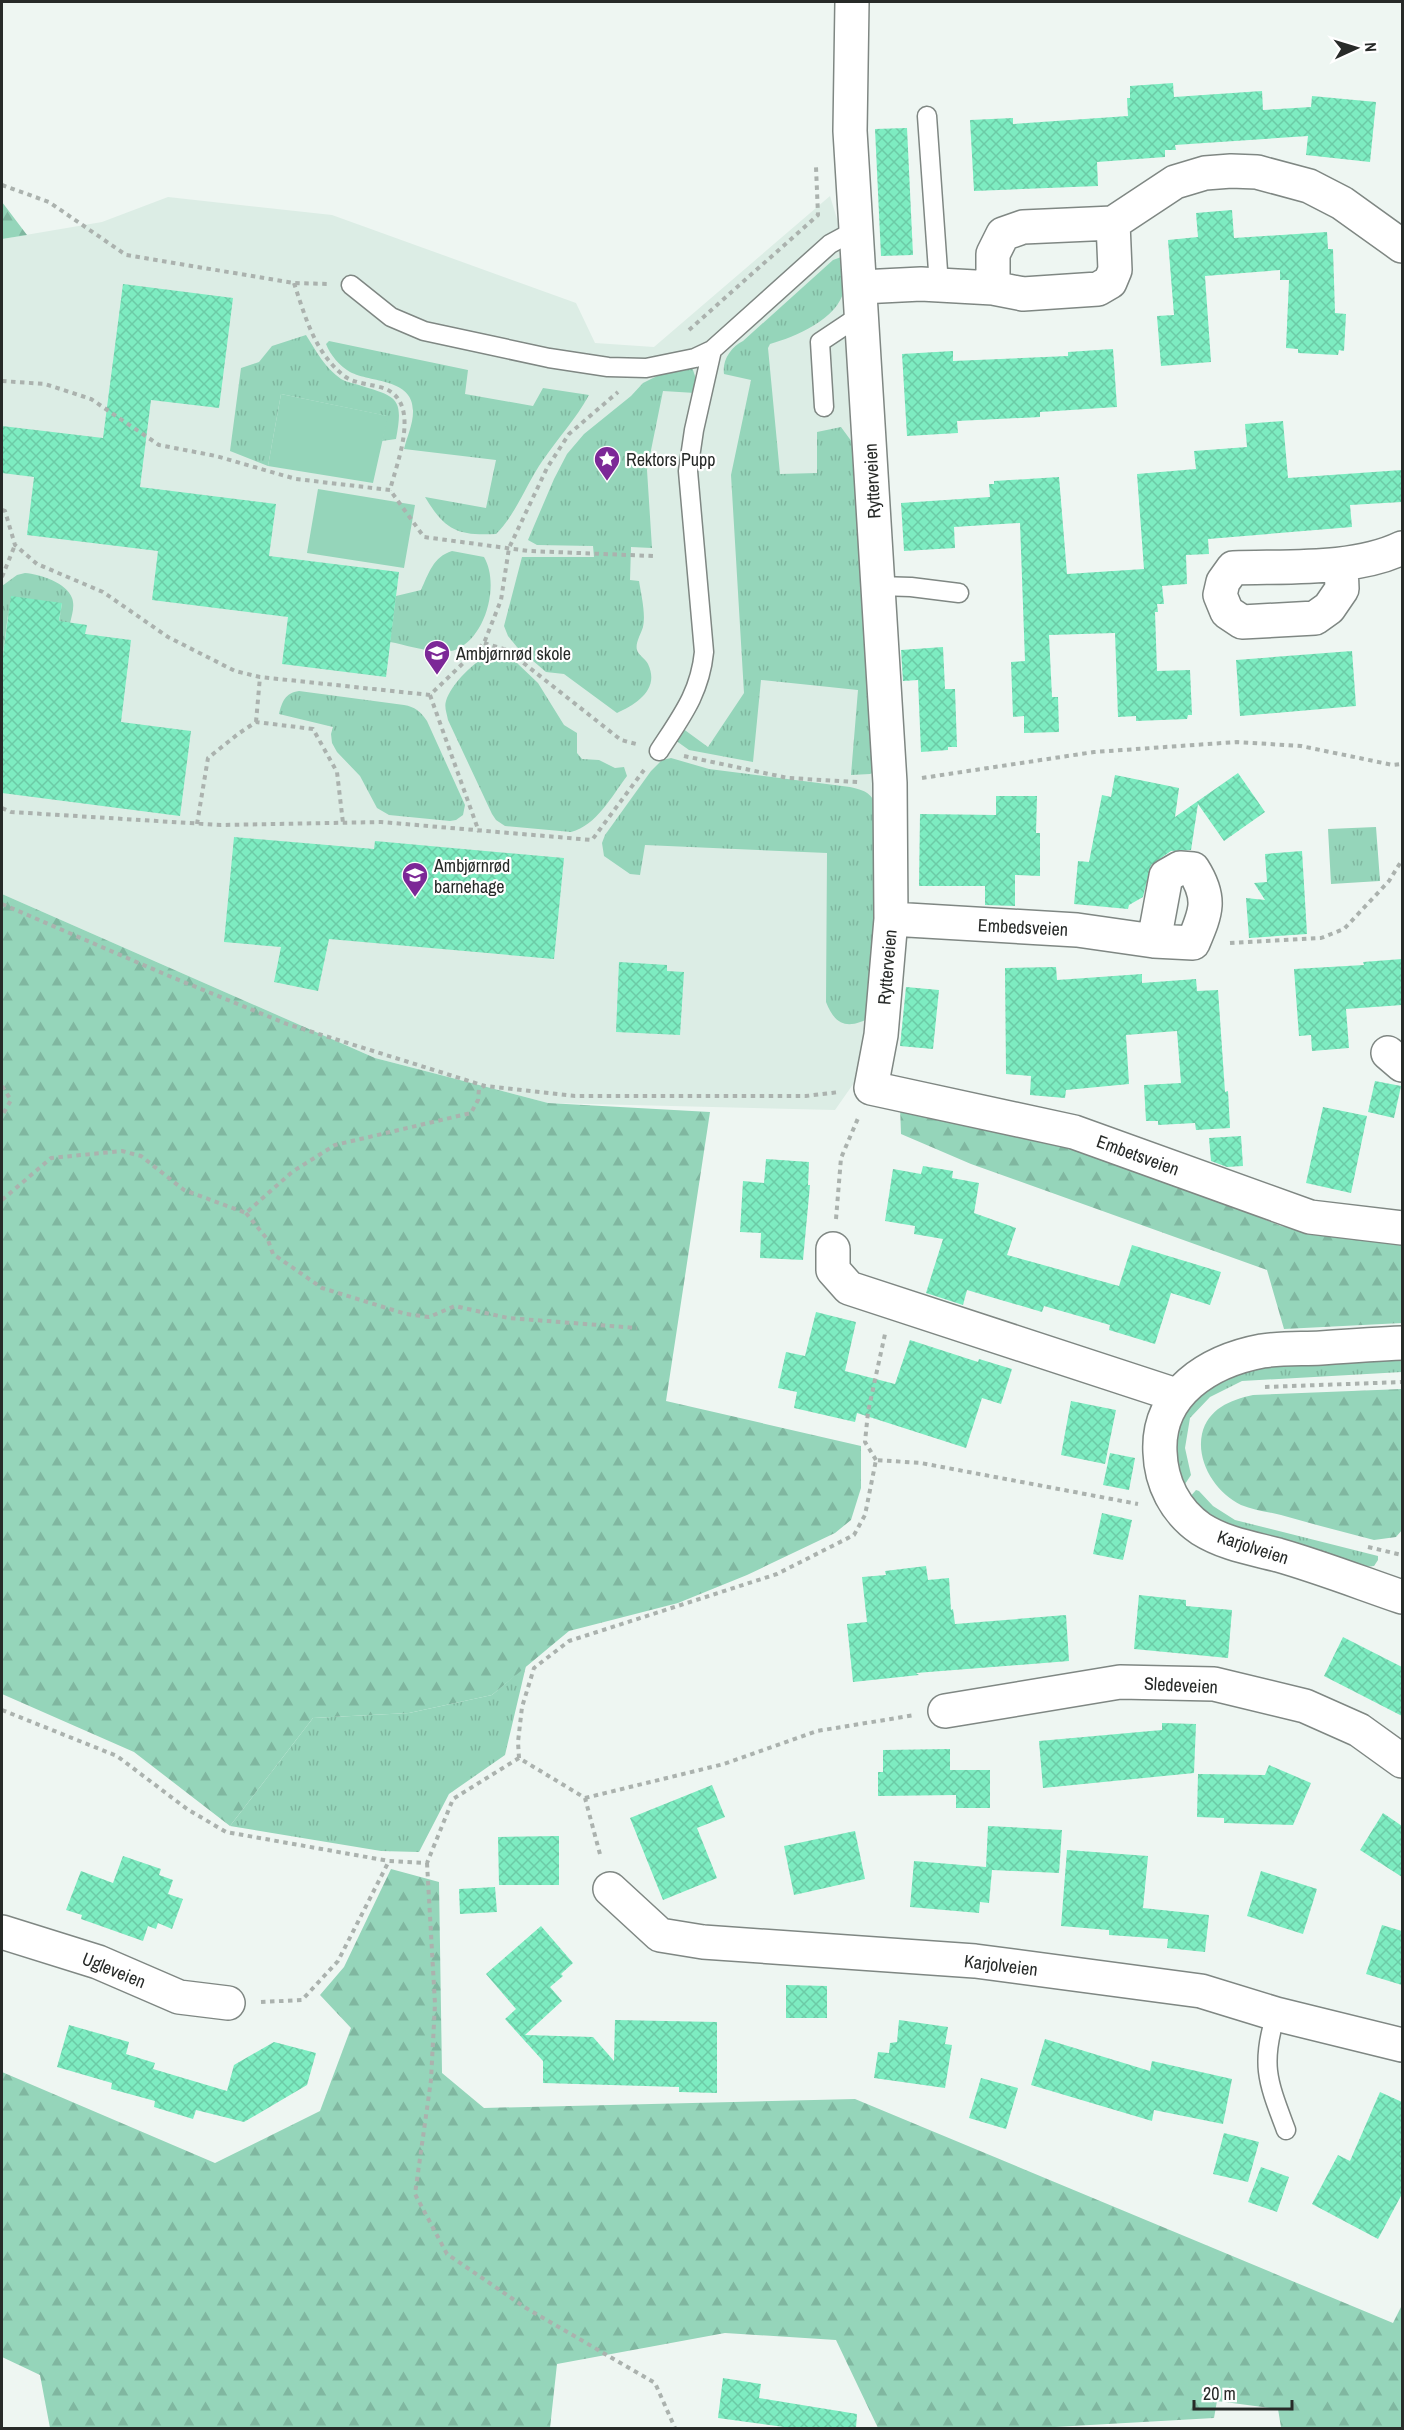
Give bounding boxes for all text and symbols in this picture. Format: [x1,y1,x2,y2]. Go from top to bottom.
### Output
north arrow [1326,18,1386,78]
text: N [1360,41,1382,52]
street label: Rytterveien [858,443,886,519]
place icon: Rektors Pupp [592,444,622,482]
place label: Rektors Pupp [626,447,715,472]
school or university icon: Ambjørnrød skole [422,638,452,676]
place label: Ambjørnrød skole [455,641,571,666]
place label: Ambjørnrød barnehage [433,853,510,899]
school or university icon: Ambjørnrød barnehage [400,860,430,898]
street label: Embedsveien [977,912,1069,942]
street label: Rytterveien [871,928,903,1006]
street label: Embetsveien [1093,1129,1183,1181]
street label: Karjolveien [1214,1524,1292,1570]
street label: Sledeveien [1143,1671,1219,1699]
street label: Ugleveien [79,1946,149,1994]
street label: Karjolveien [963,1948,1039,1982]
scale bar [1194,2373,1292,2411]
text: 20 m [1203,2381,1236,2406]

